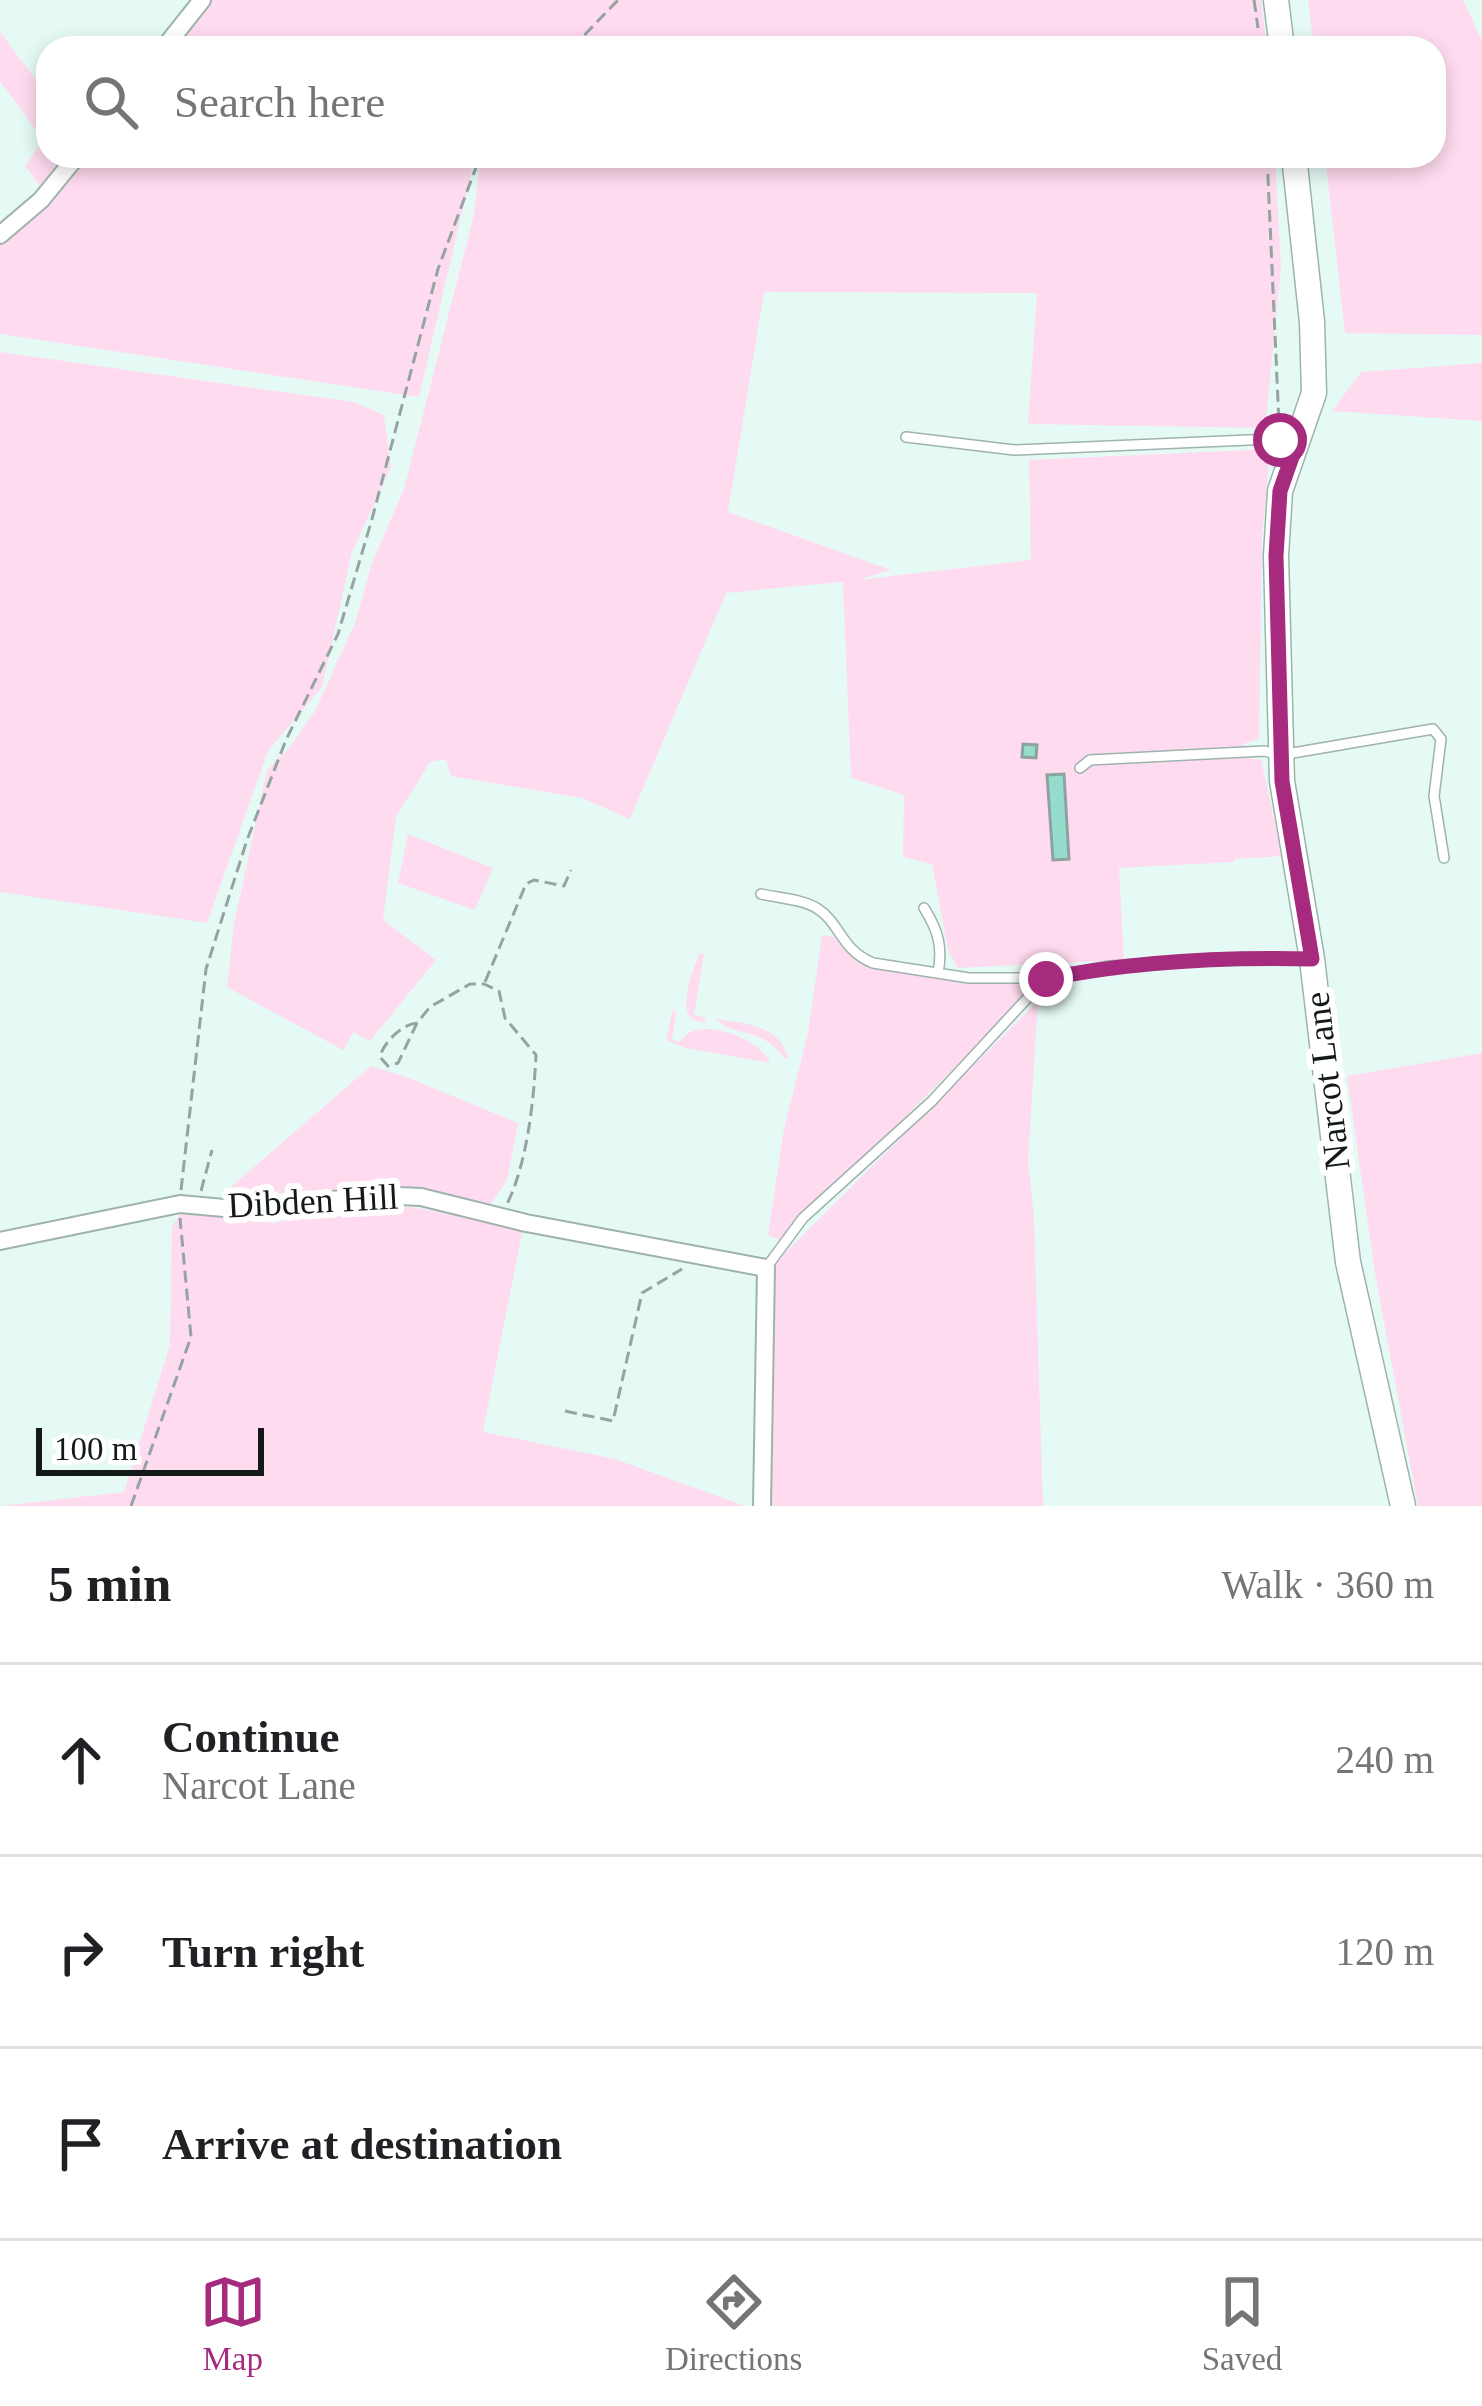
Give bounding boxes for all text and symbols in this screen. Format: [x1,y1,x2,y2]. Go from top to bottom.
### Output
search box [36,36,1446,168]
icon: search [78,69,144,135]
text: Search here [174,77,385,127]
route start [1253,413,1307,467]
route end [1019,952,1073,1006]
street label: Narcot Lane [1296,990,1358,1172]
street label: Dibden Hill [227,1177,399,1225]
scale bar [36,1422,264,1475]
text: 100 m [54,1431,137,1467]
text: 5 min [48,1556,171,1612]
text: Walk · 360 m [1222,1563,1434,1606]
text: Continue [162,1712,340,1762]
icon: ahead [48,1727,114,1793]
text: 240 m [1335,1738,1434,1781]
text: Narcot Lane [162,1764,356,1807]
icon: right [48,1919,114,1985]
text: Turn right [162,1927,364,1977]
text: 120 m [1335,1930,1434,1973]
icon: arrive [48,2111,114,2177]
text: Arrive at destination [162,2119,562,2169]
tab: Map [200,2269,266,2378]
tab: Directions [665,2269,802,2378]
tab: Saved [1202,2269,1282,2378]

